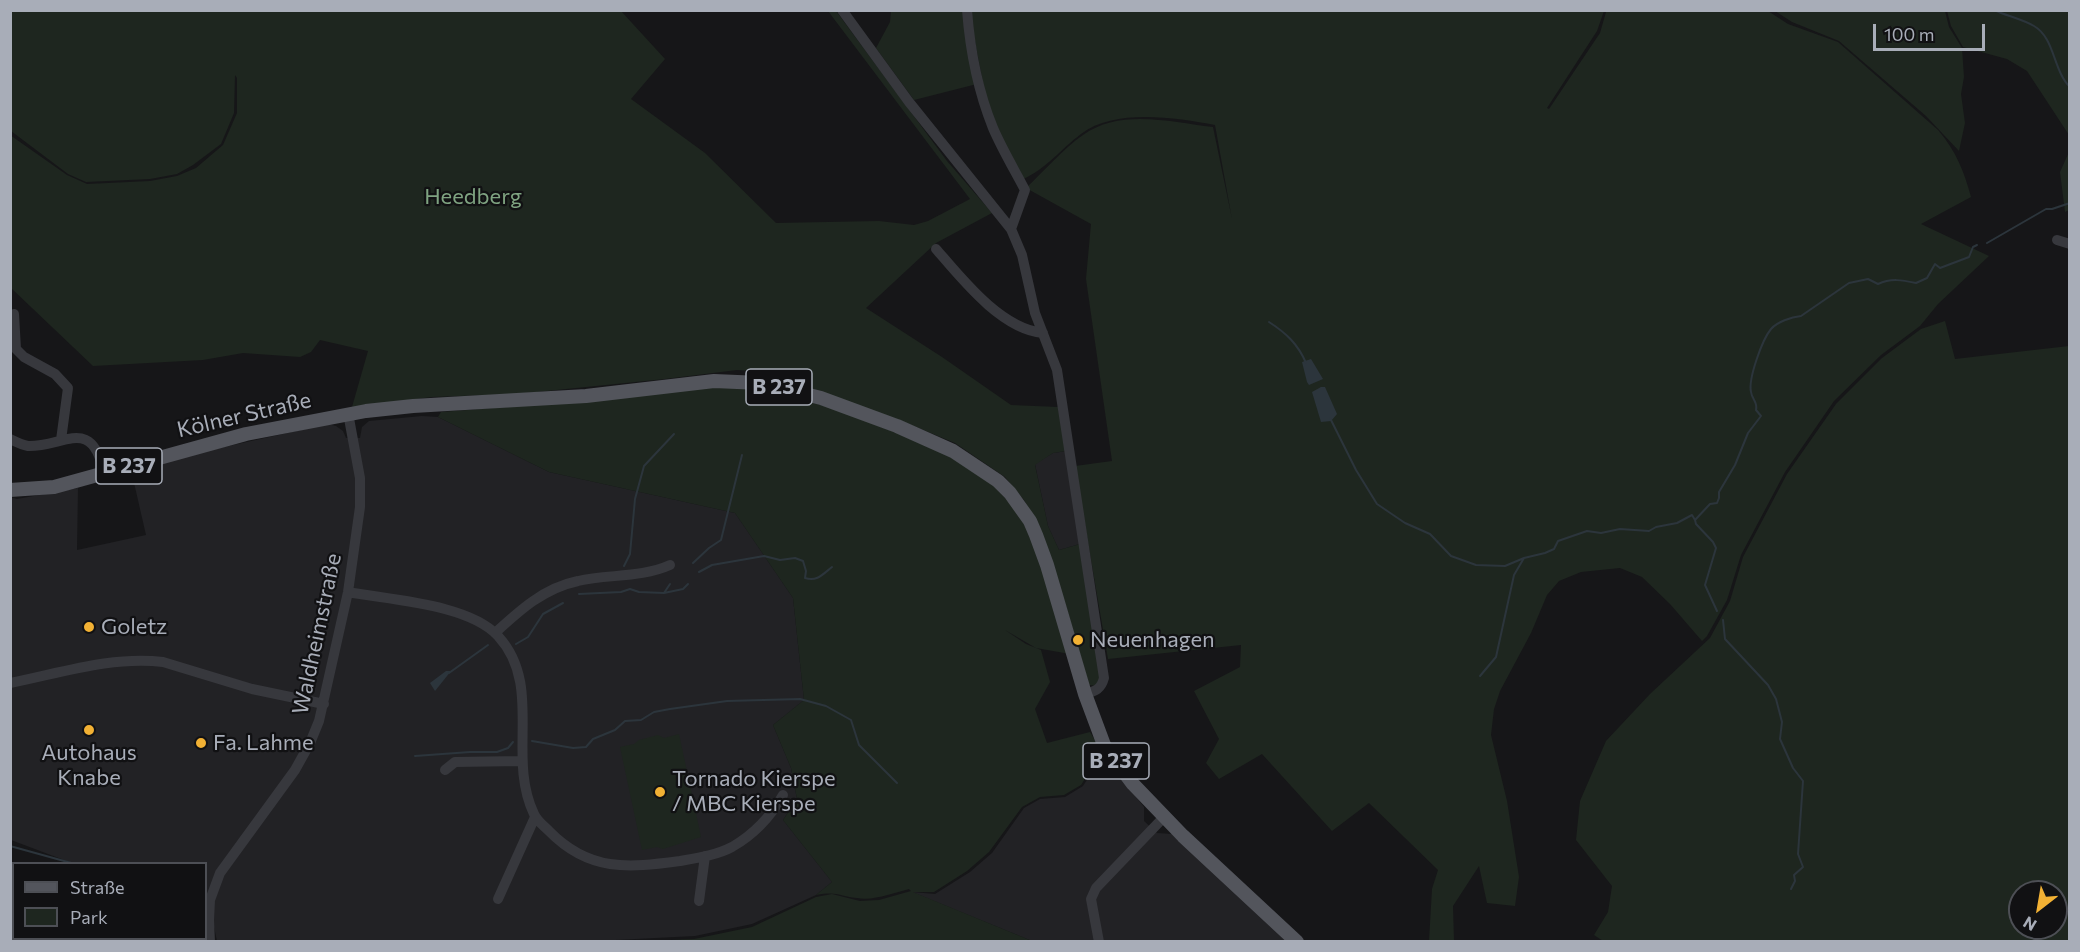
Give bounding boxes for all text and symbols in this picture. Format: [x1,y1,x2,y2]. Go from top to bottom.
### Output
scale bar [1876,12,1988,50]
text: 100 m [1884,23,1934,45]
park label: Heedberg [424,184,522,210]
road number: B 237 [746,369,812,405]
street label: Kölner Straße [174,387,314,443]
road number: B 237 [96,448,162,484]
street label: Waldheimstraße [287,551,347,717]
place label: Goletz [101,614,167,640]
marker: Goletz [82,620,96,634]
place label: Neuenhagen [1090,627,1215,653]
marker: Neuenhagen [1071,633,1085,647]
marker: Autohaus Knabe [82,723,96,737]
place label: Fa. Lahme [213,730,314,756]
marker: Fa. Lahme [194,736,208,750]
place label: Autohaus Knabe [41,740,137,792]
road number: B 237 [1083,743,1149,779]
place label: Tornado Kierspe / MBC Kierspe [672,766,836,818]
marker: Tornado Kierspe / MBC Kierspe [653,785,667,799]
legend [12,862,207,940]
text: Straße [70,876,125,898]
north arrow [2008,880,2068,940]
text: Park [70,906,108,928]
text: N [2019,913,2040,935]

